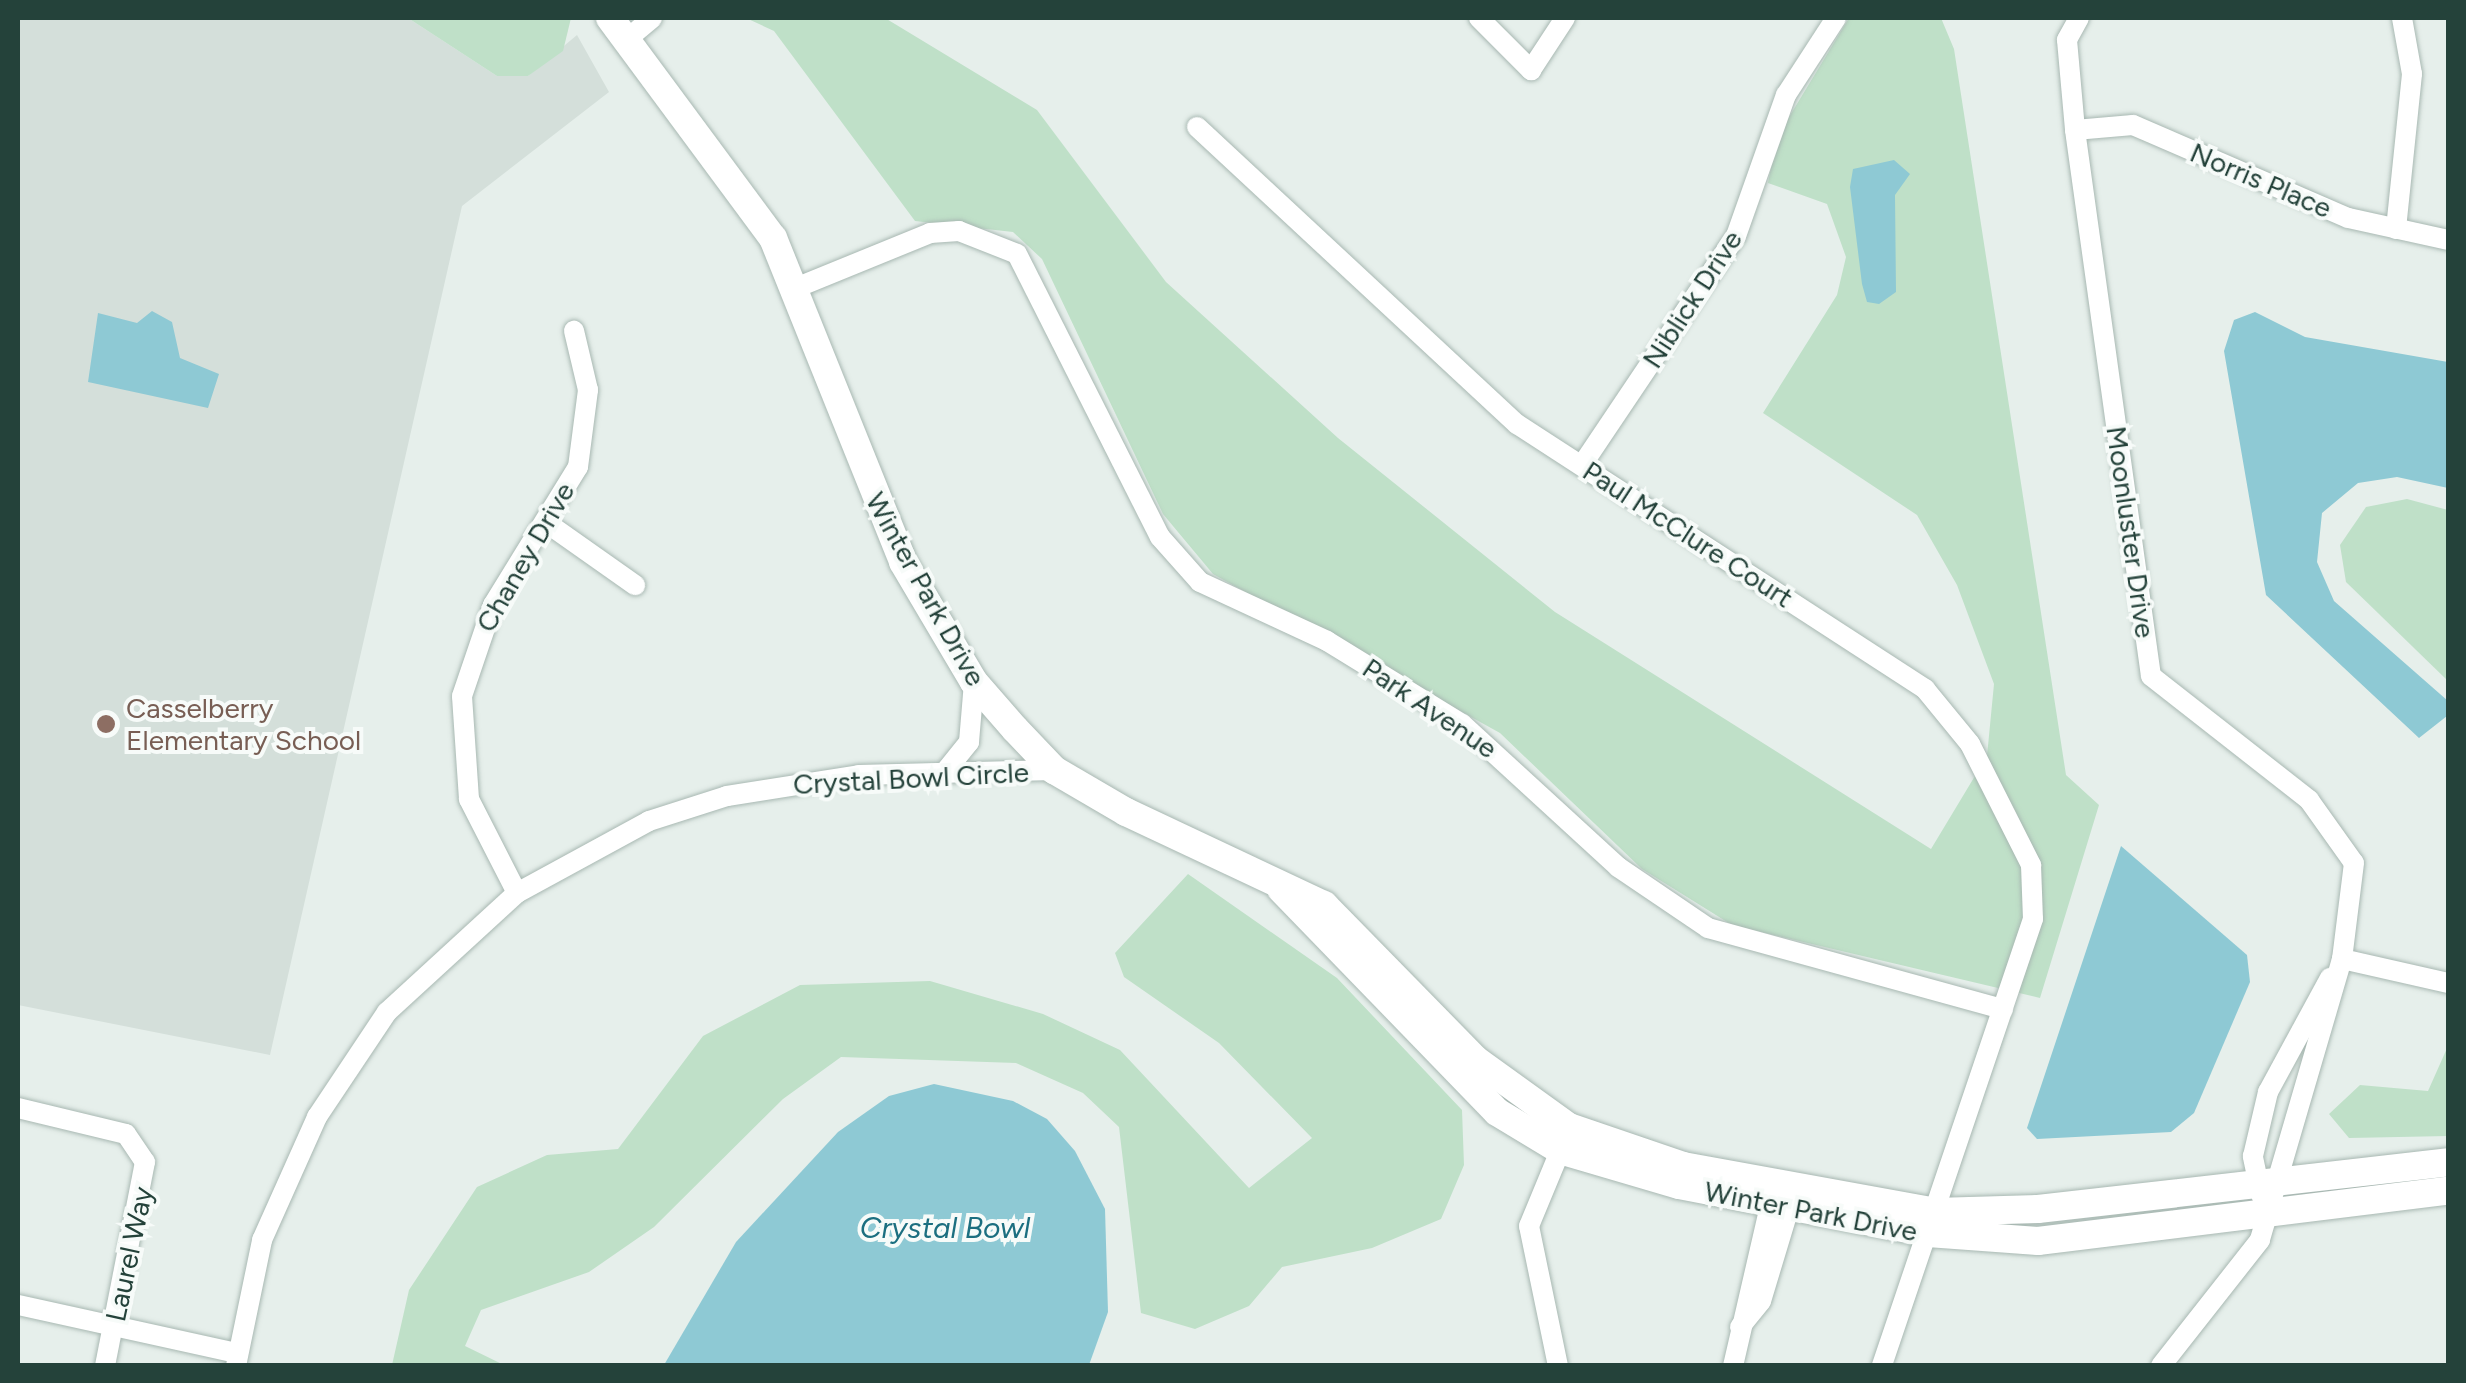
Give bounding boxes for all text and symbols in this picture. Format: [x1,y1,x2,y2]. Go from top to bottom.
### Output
street label: Norris Place [2185,135,2337,225]
street label: Niblick Drive [1635,224,1749,374]
street label: Moonluster Drive [2100,424,2162,640]
street label: Paul McClure Court [1577,454,1799,614]
street label: Chaney Drive [469,476,581,638]
street label: Winter Park Drive [859,486,993,692]
street label: Park Avenue [1356,651,1504,765]
place label: Casselberry Elementary School [126,691,361,757]
marker: Casselberry Elementary School [95,713,117,735]
street label: Crystal Bowl Circle [792,755,1030,801]
street label: Winter Park Drive [1702,1174,1920,1248]
street label: Laurel Way [98,1184,160,1324]
water label: Crystal Bowl [860,1210,1030,1246]

